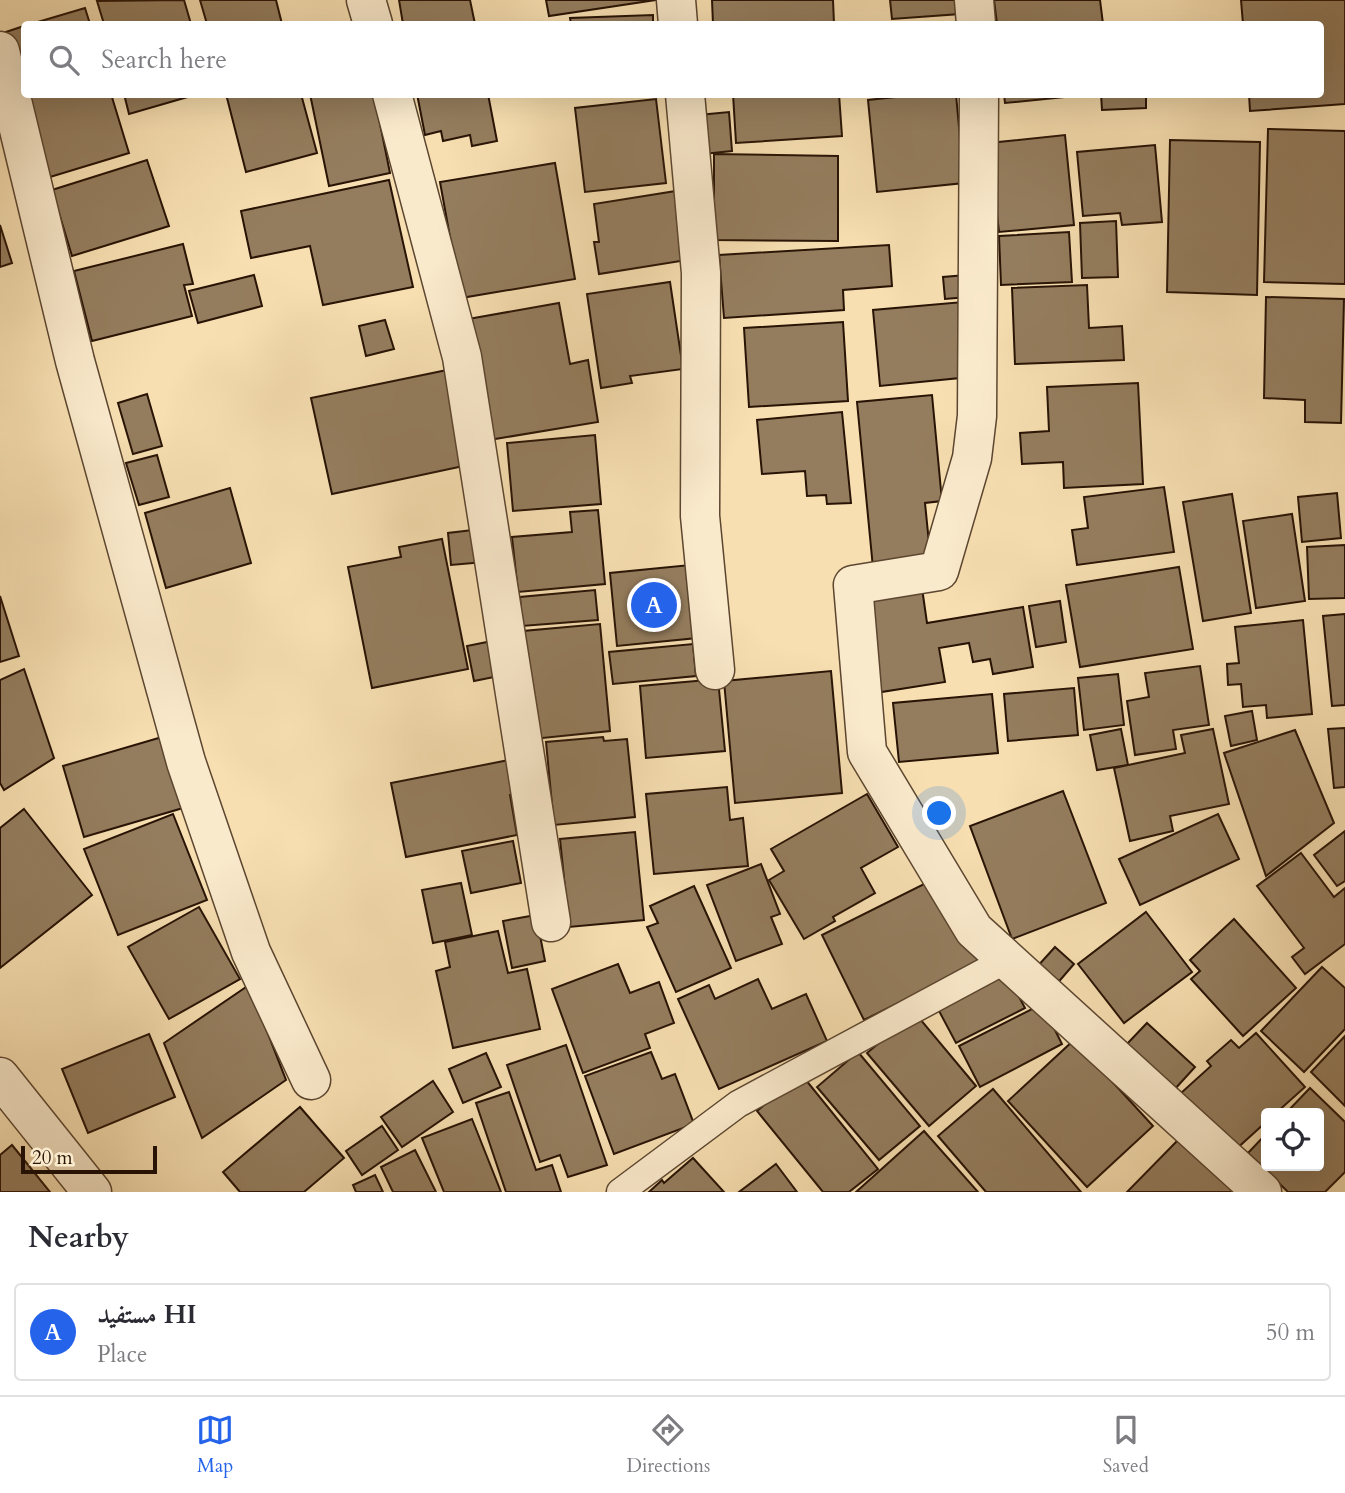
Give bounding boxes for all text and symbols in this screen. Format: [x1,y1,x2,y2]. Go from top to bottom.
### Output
search box [21,21,1324,98]
icon: search [45,41,83,79]
text: Search here [101,42,227,77]
pin: A [631,579,677,631]
your location [922,796,956,830]
map controls [1261,1108,1324,1171]
button: locate [1261,1108,1324,1171]
scale bar [21,1143,158,1175]
text: 20 m [32,1145,73,1171]
text: Nearby [28,1217,129,1258]
text: مستفيد HI [97,1297,197,1332]
text: A [44,1317,62,1348]
text: 50 m [1266,1317,1315,1348]
text: Place [97,1339,147,1370]
tab: Map [196,1411,234,1479]
tab: Directions [627,1411,710,1479]
tab: Saved [1103,1411,1149,1479]

